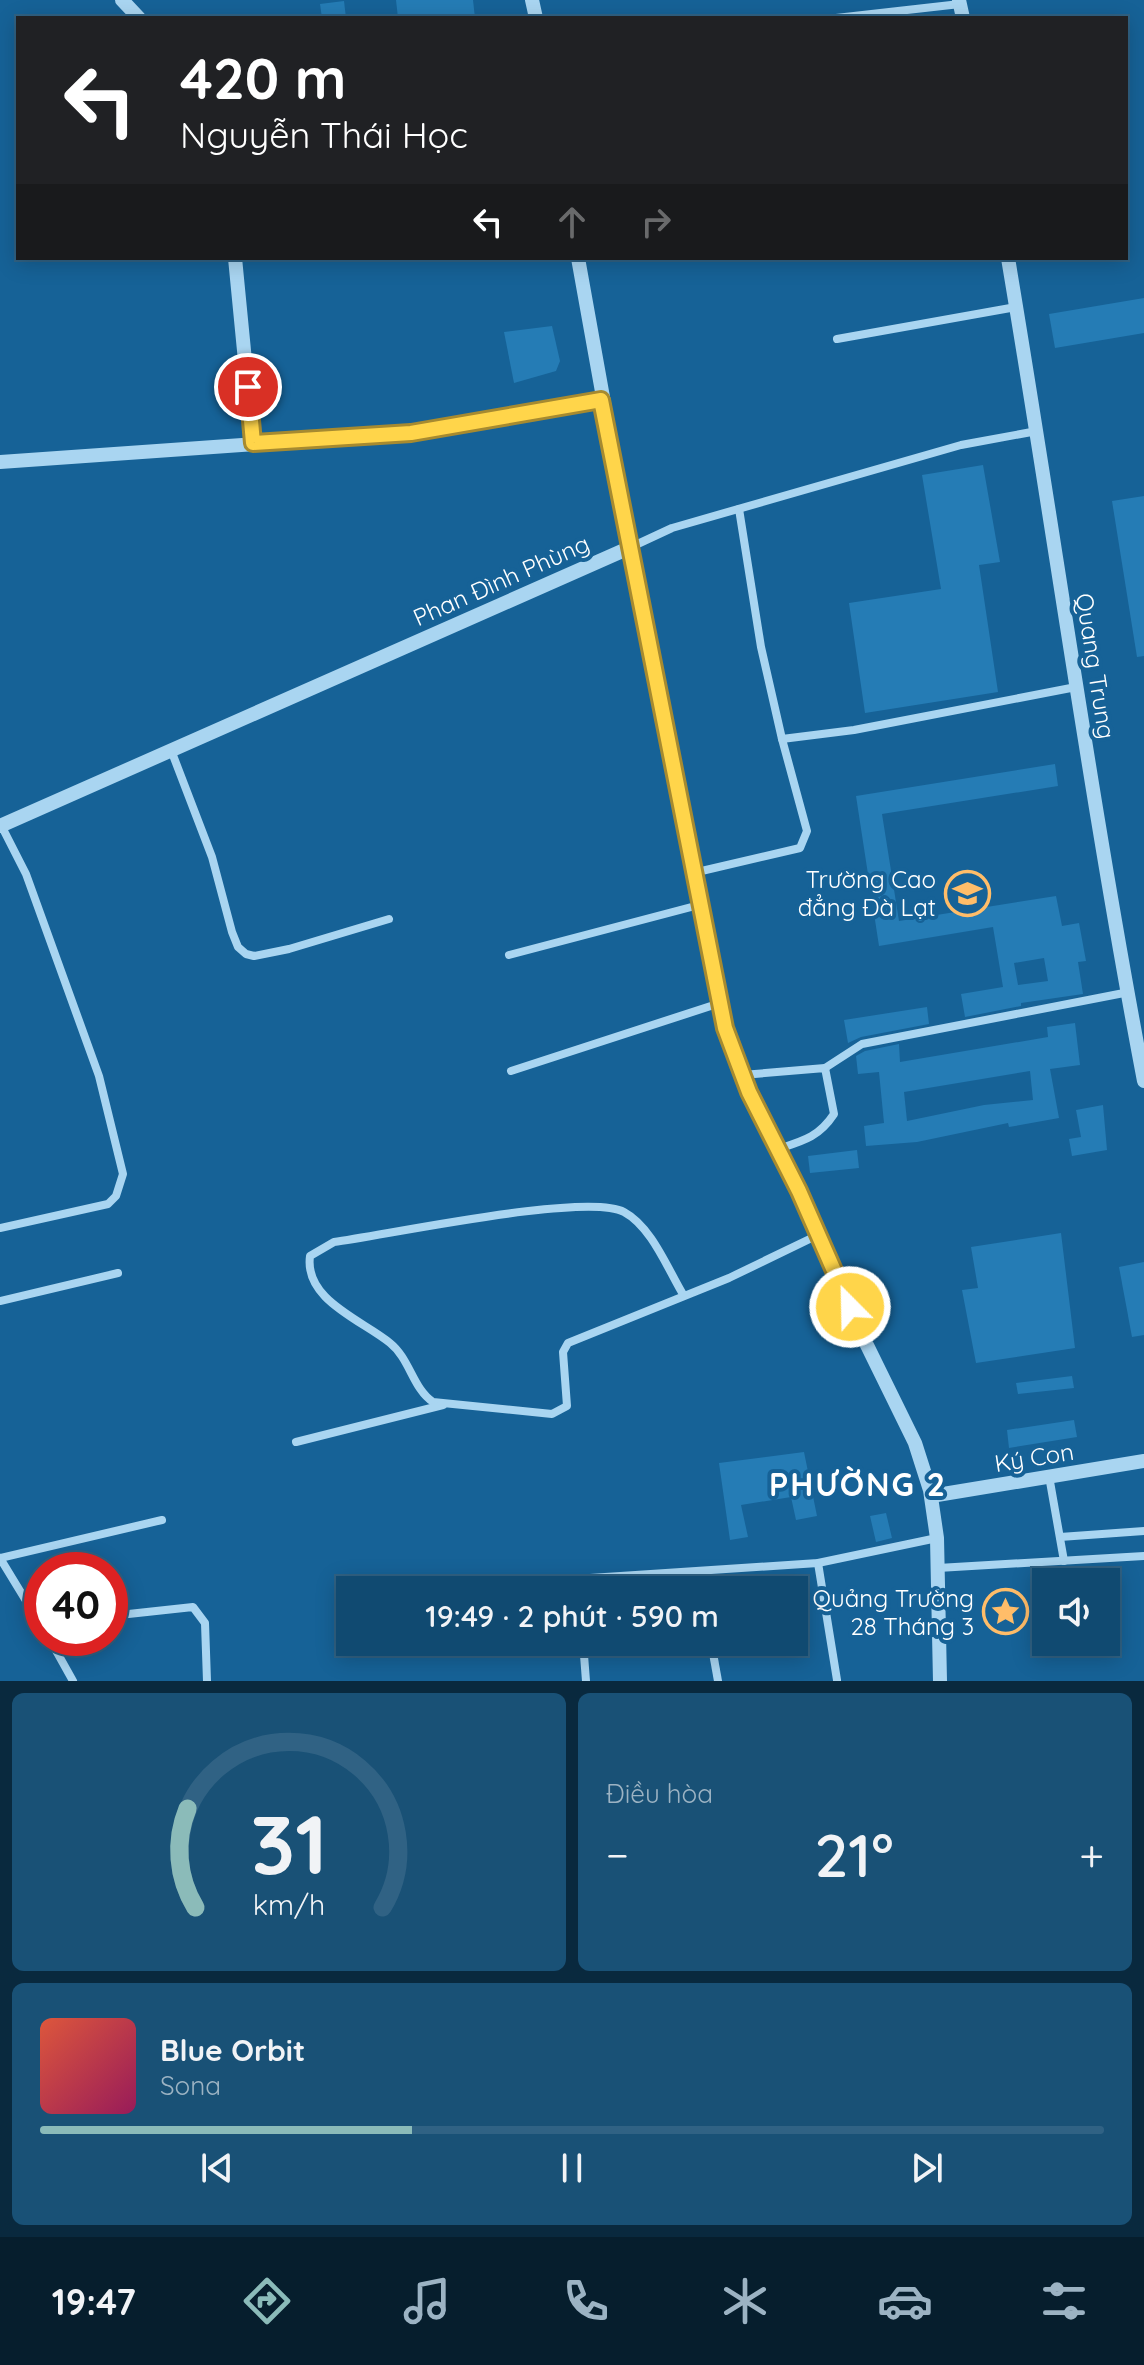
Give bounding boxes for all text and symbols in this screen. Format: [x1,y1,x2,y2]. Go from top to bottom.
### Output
text: 420 m [180,43,347,113]
icon: left [48,48,152,152]
text: Nguyễn Thái Học [180,112,468,157]
icon: left [466,200,510,244]
icon: ahead [550,200,594,244]
icon: right [634,200,678,244]
pin [214,353,282,421]
icon: arrive [226,365,270,409]
street label: Phan Đình Phùng [408,528,594,632]
street label: Quang Trung [1070,591,1122,741]
place label: Trường Cao đẳng Đà Lạt [798,864,936,922]
school or university icon: Trường Cao đẳng Đà Lạt [943,869,991,917]
position arrow [808,1265,892,1349]
street label: Ký Con [992,1436,1076,1478]
district label: PHƯỜNG 2 [769,1464,947,1504]
speed limit sign: 40 [24,1552,128,1656]
map controls [1032,1568,1120,1656]
button: sound [1032,1568,1120,1656]
place label: Quảng Trường 28 Tháng 3 [813,1583,974,1641]
place icon: Quảng Trường 28 Tháng 3 [981,1588,1029,1636]
text: 19:49 · 2 phút · 590 m [425,1597,719,1635]
text: Điều hòa [606,1777,713,1810]
text: 31 [250,1791,328,1895]
text: 21° [814,1817,894,1892]
text: − [606,1827,629,1882]
text: + [1079,1827,1104,1882]
text: km/h [253,1886,325,1922]
text: Blue Orbit [160,2031,305,2069]
text: Sona [160,2069,221,2102]
icon: previous [195,2146,239,2190]
icon: pause [550,2146,594,2190]
icon: next [905,2146,949,2190]
icon: directions [239,2273,295,2329]
icon: music [399,2273,455,2329]
icon: phone [558,2273,614,2329]
icon: climate [717,2273,773,2329]
icon: car [877,2273,933,2329]
icon: filters [1036,2273,1092,2329]
text: 19:47 [52,2279,136,2324]

